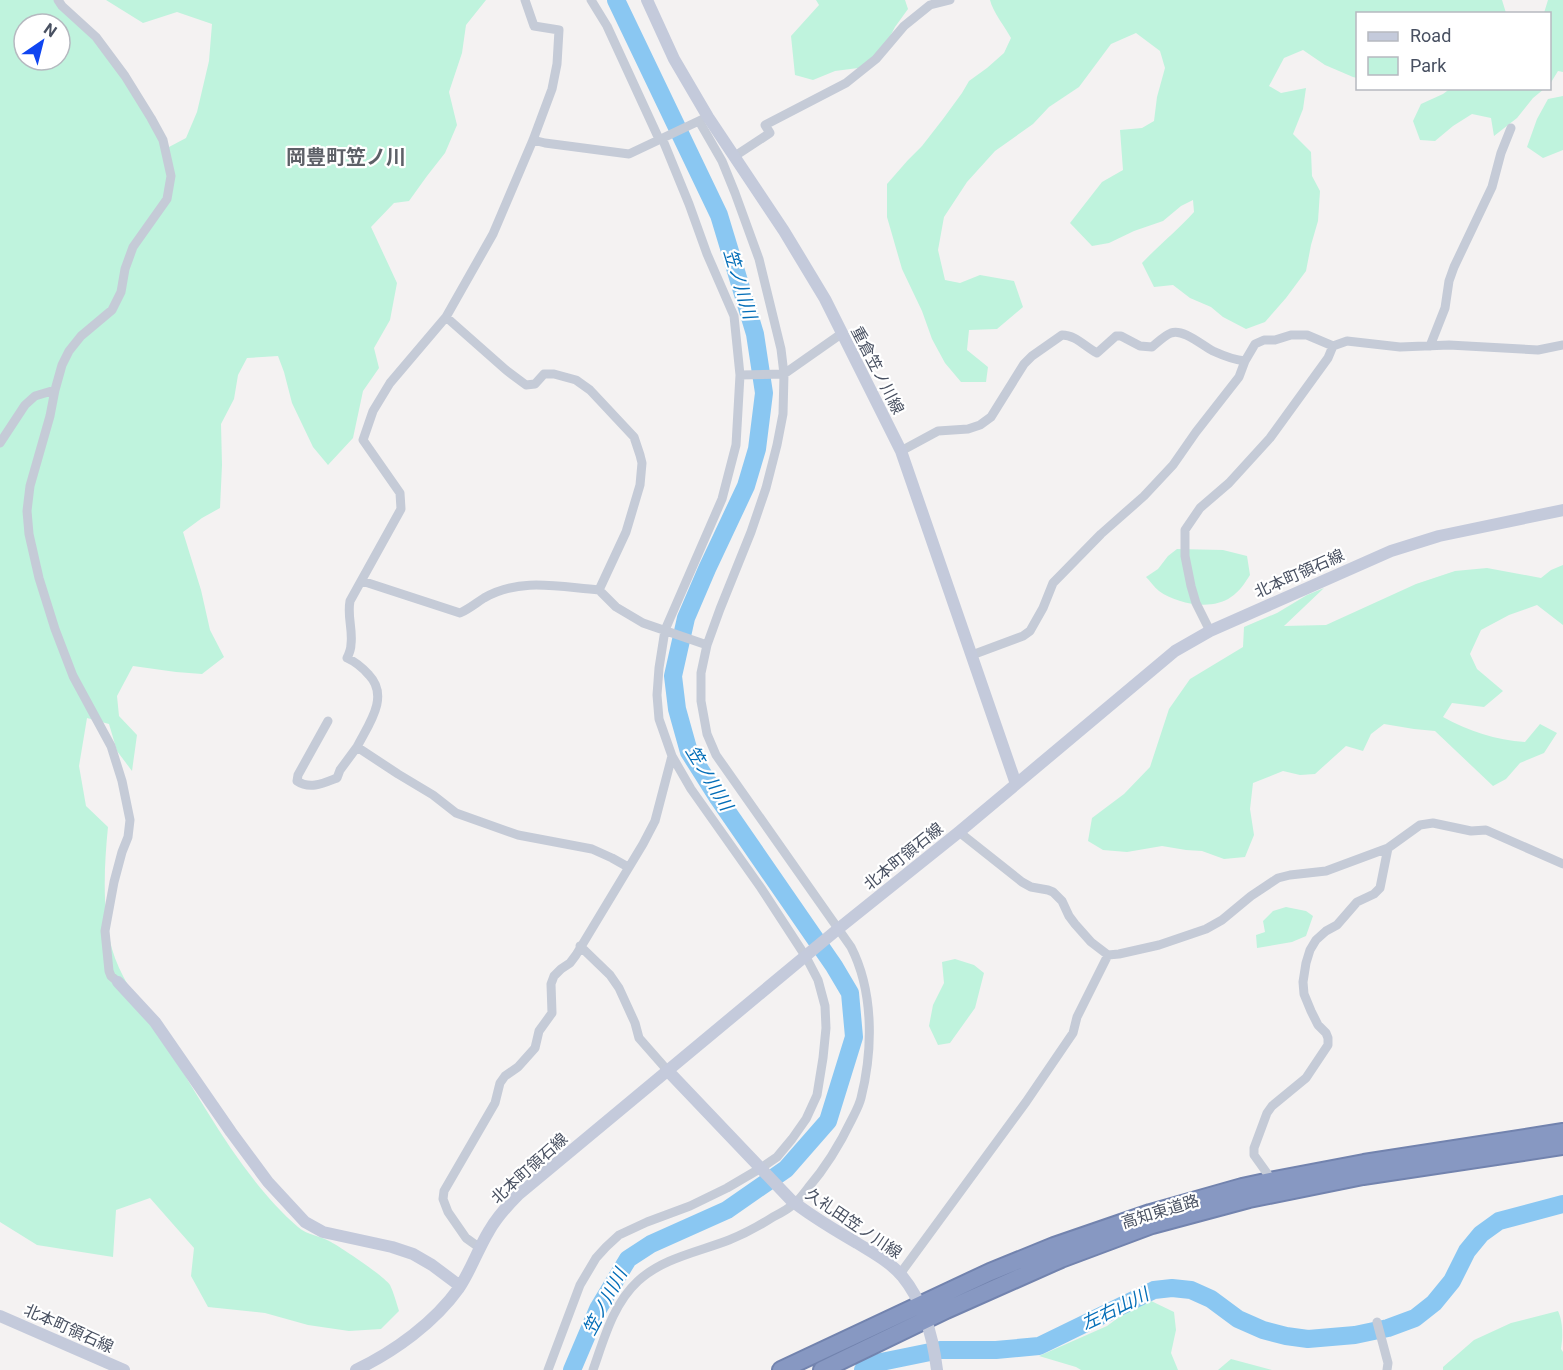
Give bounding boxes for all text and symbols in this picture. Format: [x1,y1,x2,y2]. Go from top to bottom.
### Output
north arrow [12,12,72,72]
legend [1356,12,1551,90]
text: N [40,19,60,41]
text: Road [1410,25,1451,46]
text: Park [1410,55,1447,76]
district label: 岡豊町笠ノ川 [286,145,406,169]
water label: 笠ノ川川 [720,246,762,323]
street label: 重倉笠ノ川線 [847,323,908,417]
street label: 北本町領石線 [1251,545,1347,602]
water label: 笠ノ川川 [682,741,738,816]
street label: 北本町領石線 [860,819,947,894]
street label: 北本町領石線 [487,1129,571,1208]
street label: 久礼田笠ノ川線 [802,1184,905,1263]
street label: 高知東道路 [1119,1191,1201,1232]
water label: 笠ノ川川 [578,1263,632,1338]
water label: 左右山川 [1078,1282,1154,1334]
street label: 北本町領石線 [21,1300,117,1357]

